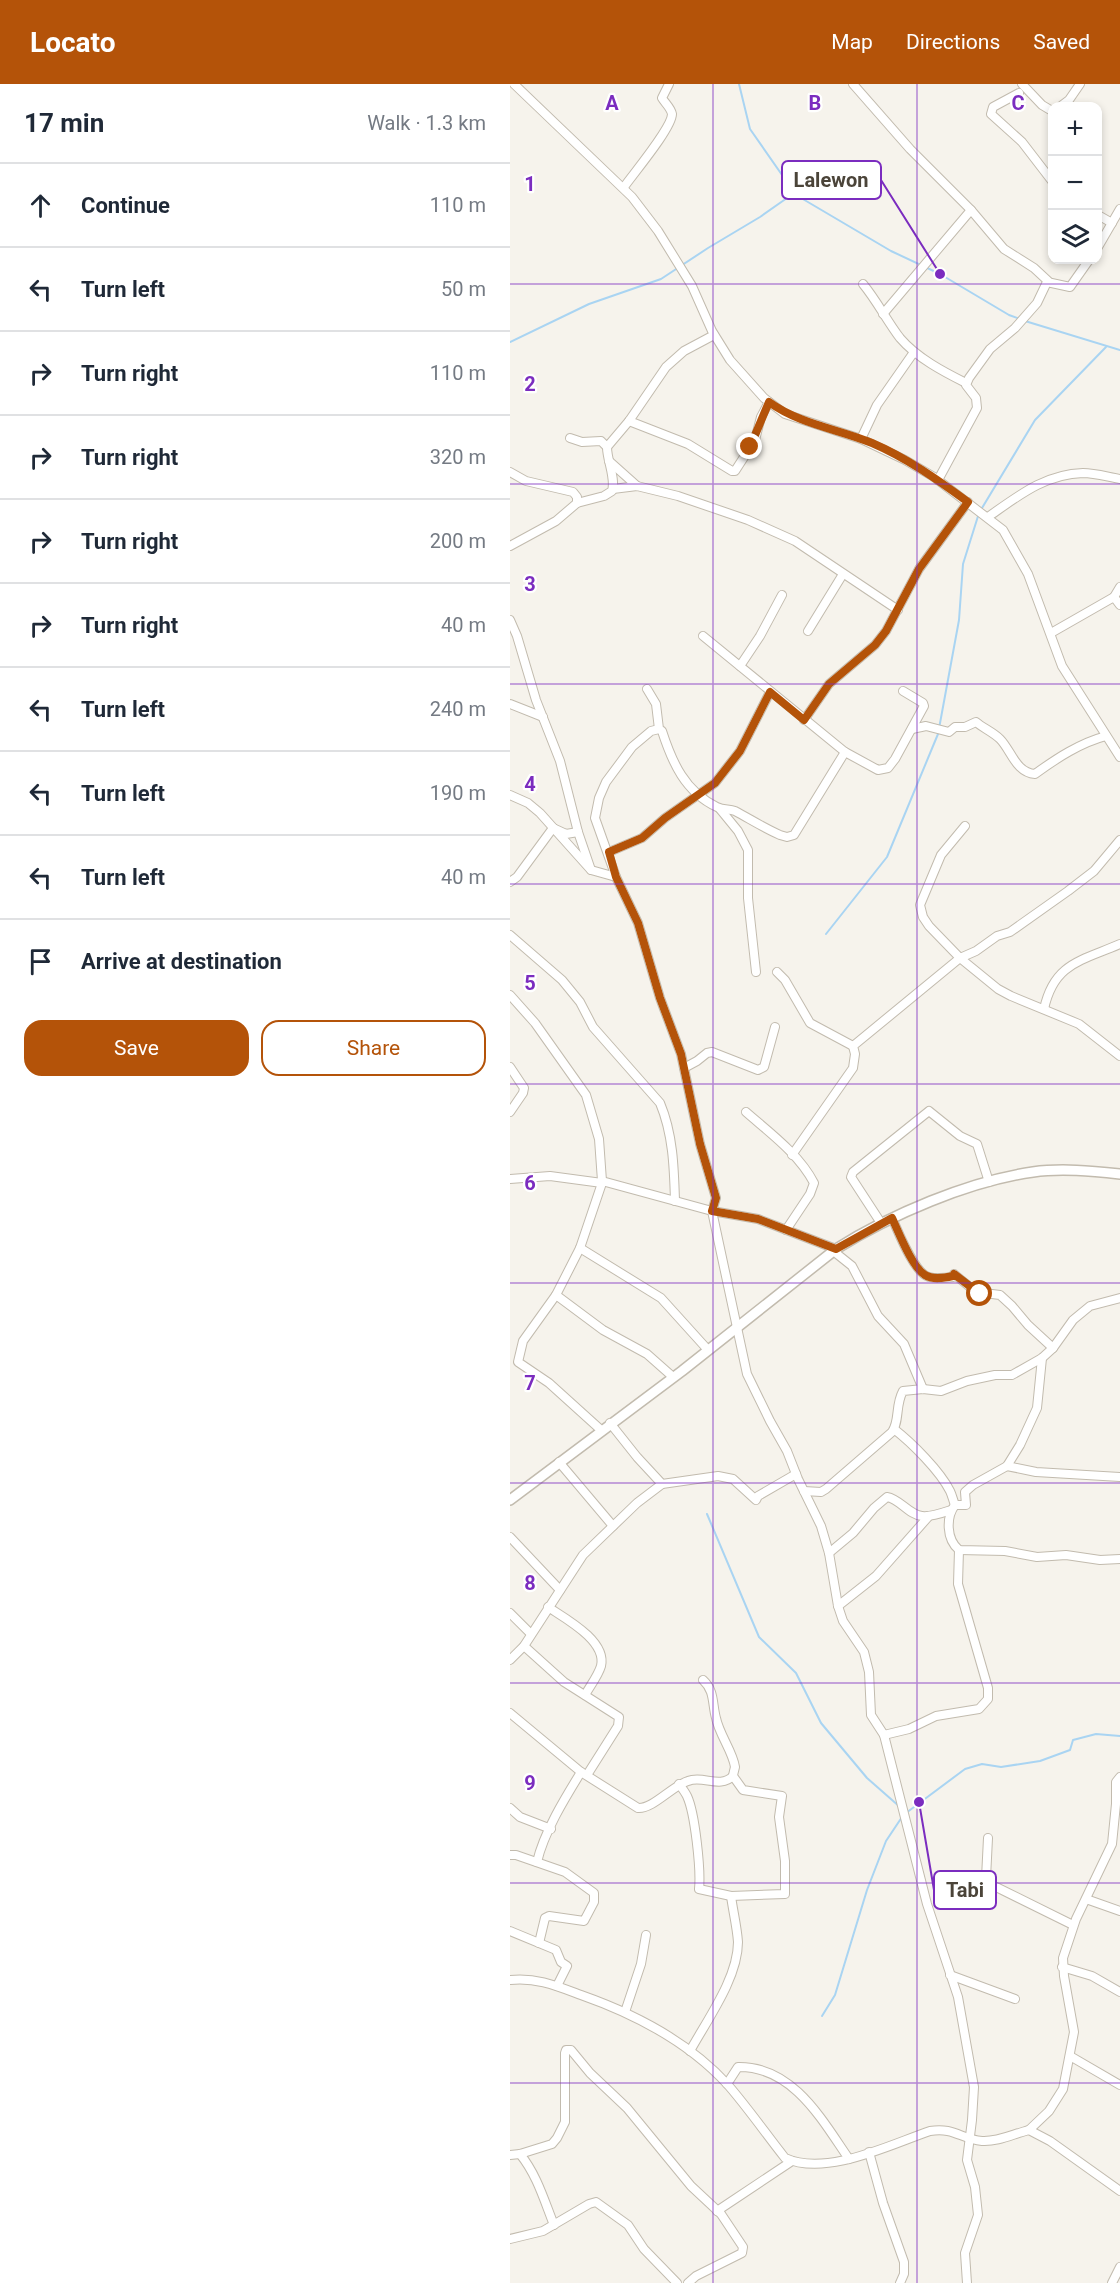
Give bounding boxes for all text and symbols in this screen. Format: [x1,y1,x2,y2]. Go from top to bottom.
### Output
text: Locato [30,26,115,59]
text: Map [831,30,873,54]
text: Directions [906,30,1000,54]
text: Saved [1033,30,1090,54]
text: A [605,91,619,115]
text: B [809,91,821,115]
text: C [1011,91,1025,115]
map controls [1048,102,1102,264]
button: + [1048,102,1102,156]
text: 17 min [24,108,104,138]
text: Walk · 1.3 km [367,111,486,135]
button: − [1048,156,1102,210]
callout: Lalewon [782,161,881,199]
text: Lalewon [794,168,868,192]
text: 1 [524,172,536,196]
icon: ahead [24,189,57,222]
text: Continue [81,193,170,218]
text: 110 m [430,193,486,217]
button: layers [1048,210,1102,264]
icon: left [24,273,57,306]
text: Turn left [81,277,165,302]
text: 50 m [441,277,486,301]
icon: right [24,357,57,390]
text: Turn right [81,361,178,386]
text: 110 m [430,361,486,385]
text: 2 [524,372,536,396]
route end [736,433,762,459]
icon: right [24,441,57,474]
text: Turn right [81,445,178,470]
text: 320 m [430,445,486,469]
icon: right [24,525,57,558]
text: Turn right [81,529,178,554]
text: 200 m [430,529,486,553]
text: 3 [524,572,536,596]
icon: right [24,609,57,642]
text: Turn right [81,613,178,638]
text: 40 m [441,613,486,637]
icon: left [24,693,57,726]
text: Turn left [81,697,165,722]
text: 240 m [430,697,486,721]
text: 4 [524,772,536,796]
icon: left [24,777,57,810]
text: Turn left [81,781,165,806]
text: 190 m [430,781,486,805]
icon: left [24,861,57,894]
text: Turn left [81,865,165,890]
text: 40 m [441,865,486,889]
icon: arrive [24,945,57,978]
text: Arrive at destination [81,949,282,974]
text: 5 [524,971,536,995]
button: Save [24,1020,249,1076]
button: Share [261,1020,486,1076]
text: 6 [524,1171,536,1195]
route start [966,1280,992,1306]
text: 7 [524,1371,536,1395]
text: 8 [524,1571,536,1595]
text: 9 [524,1771,536,1795]
callout: Tabi [934,1871,996,1909]
text: Tabi [946,1878,984,1902]

